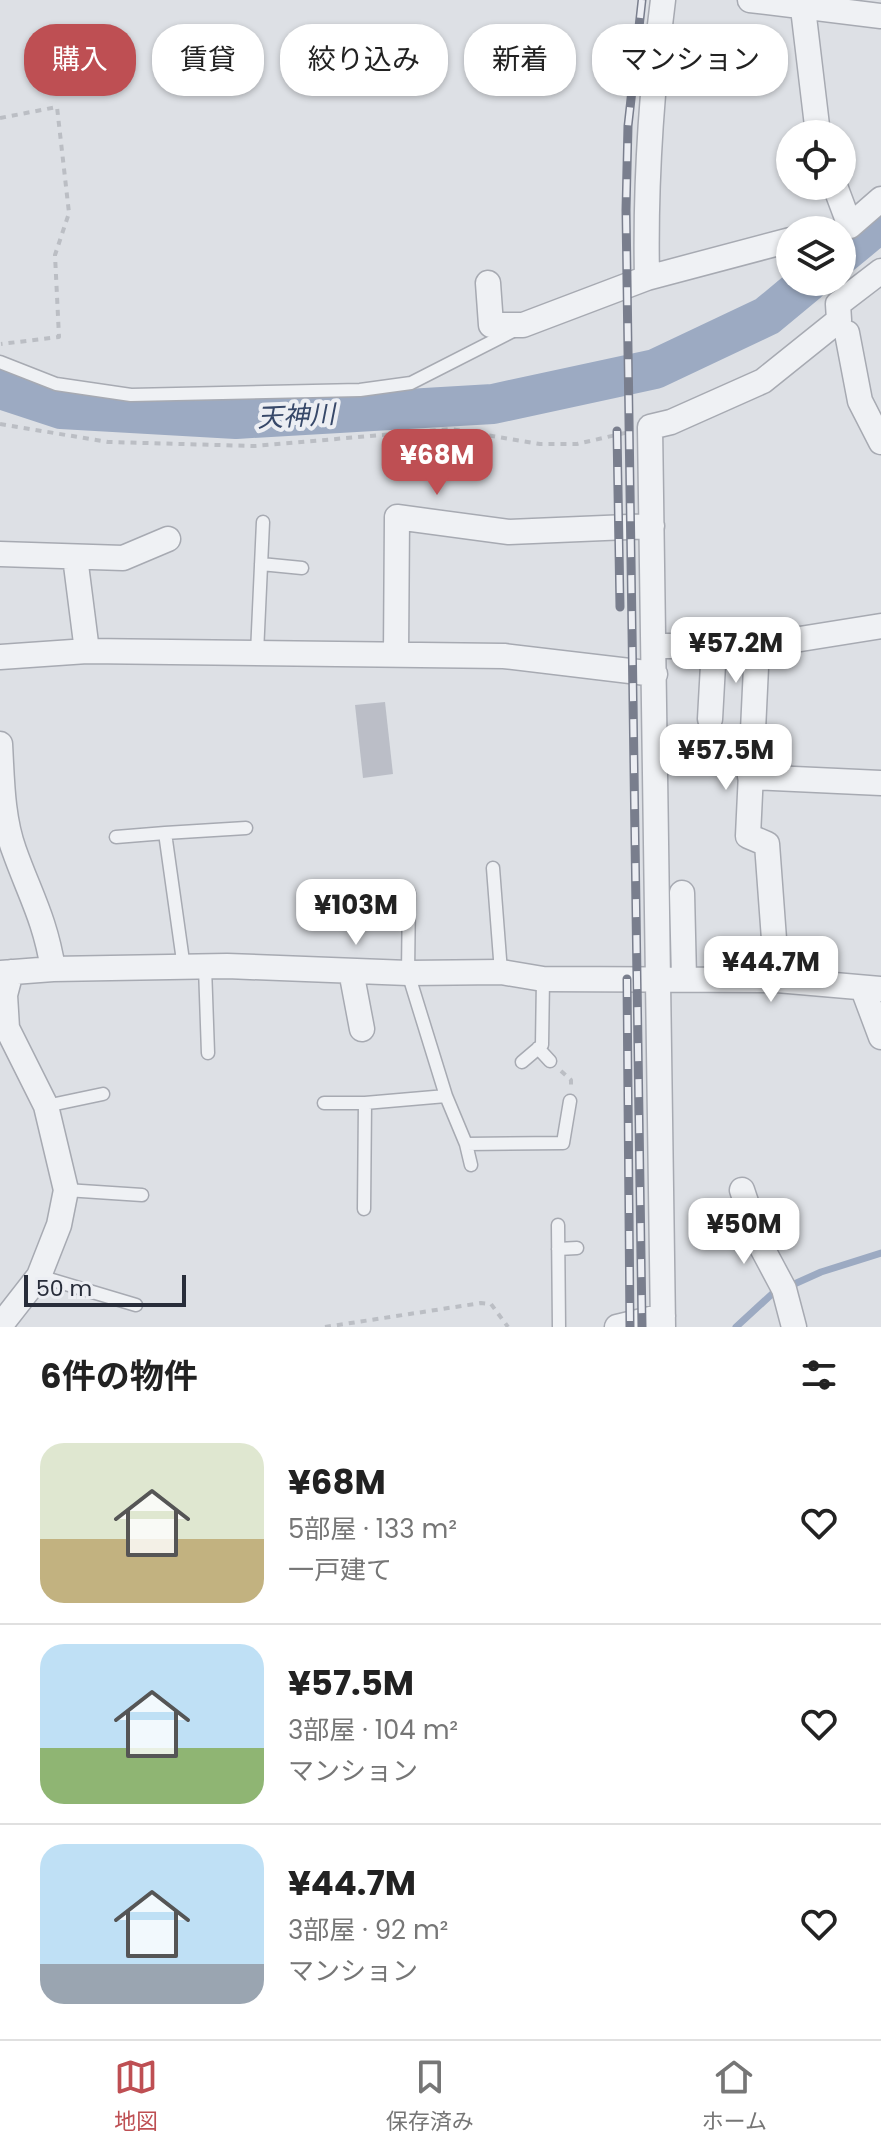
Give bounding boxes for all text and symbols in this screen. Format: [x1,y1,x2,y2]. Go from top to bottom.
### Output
chip: 購入 [24,24,136,96]
chip: 賃貸 [152,24,264,96]
chip: 絞り込み [280,24,448,96]
chip: 新着 [464,24,576,96]
chip: マンション [592,24,788,96]
map controls [776,120,856,296]
button: locate [776,120,856,200]
button: layers [776,216,856,296]
water label: 天神川 [256,396,339,436]
pin: ¥68M [390,429,484,497]
text: ¥68M [400,437,474,473]
pin: ¥57.2M [671,617,801,685]
text: ¥57.2M [689,625,783,661]
pin: ¥57.5M [661,724,791,792]
text: ¥57.5M [678,732,774,768]
pin: ¥103M [300,879,412,947]
text: ¥103M [314,887,398,923]
pin: ¥44.7M [706,936,836,1004]
text: ¥44.7M [722,944,820,980]
pin: ¥50M [697,1198,791,1266]
text: ¥50M [706,1206,782,1242]
scale bar [24,1271,186,1307]
text: 50 m [36,1273,92,1304]
text: 6件の物件 [40,1352,198,1400]
icon: filters [797,1353,841,1397]
text: ¥68M [288,1458,386,1506]
icon: home [104,1475,200,1571]
icon: heart [797,1501,841,1545]
text: 5部屋 · 133 m² [288,1511,457,1547]
text: 一戸建て [288,1552,392,1588]
text: ¥57.5M [288,1659,414,1707]
icon: home [104,1676,200,1772]
icon: heart [797,1702,841,1746]
text: 3部屋 · 104 m² [288,1712,458,1748]
text: マンション [288,1753,418,1789]
text: ¥44.7M [288,1859,416,1907]
icon: home [104,1876,200,1972]
icon: heart [797,1902,841,1946]
text: 3部屋 · 92 m² [288,1912,448,1948]
text: マンション [288,1953,418,1989]
tab: 地図 [114,2055,158,2138]
tab: 保存済み [386,2055,474,2138]
tab: ホーム [702,2055,767,2138]

